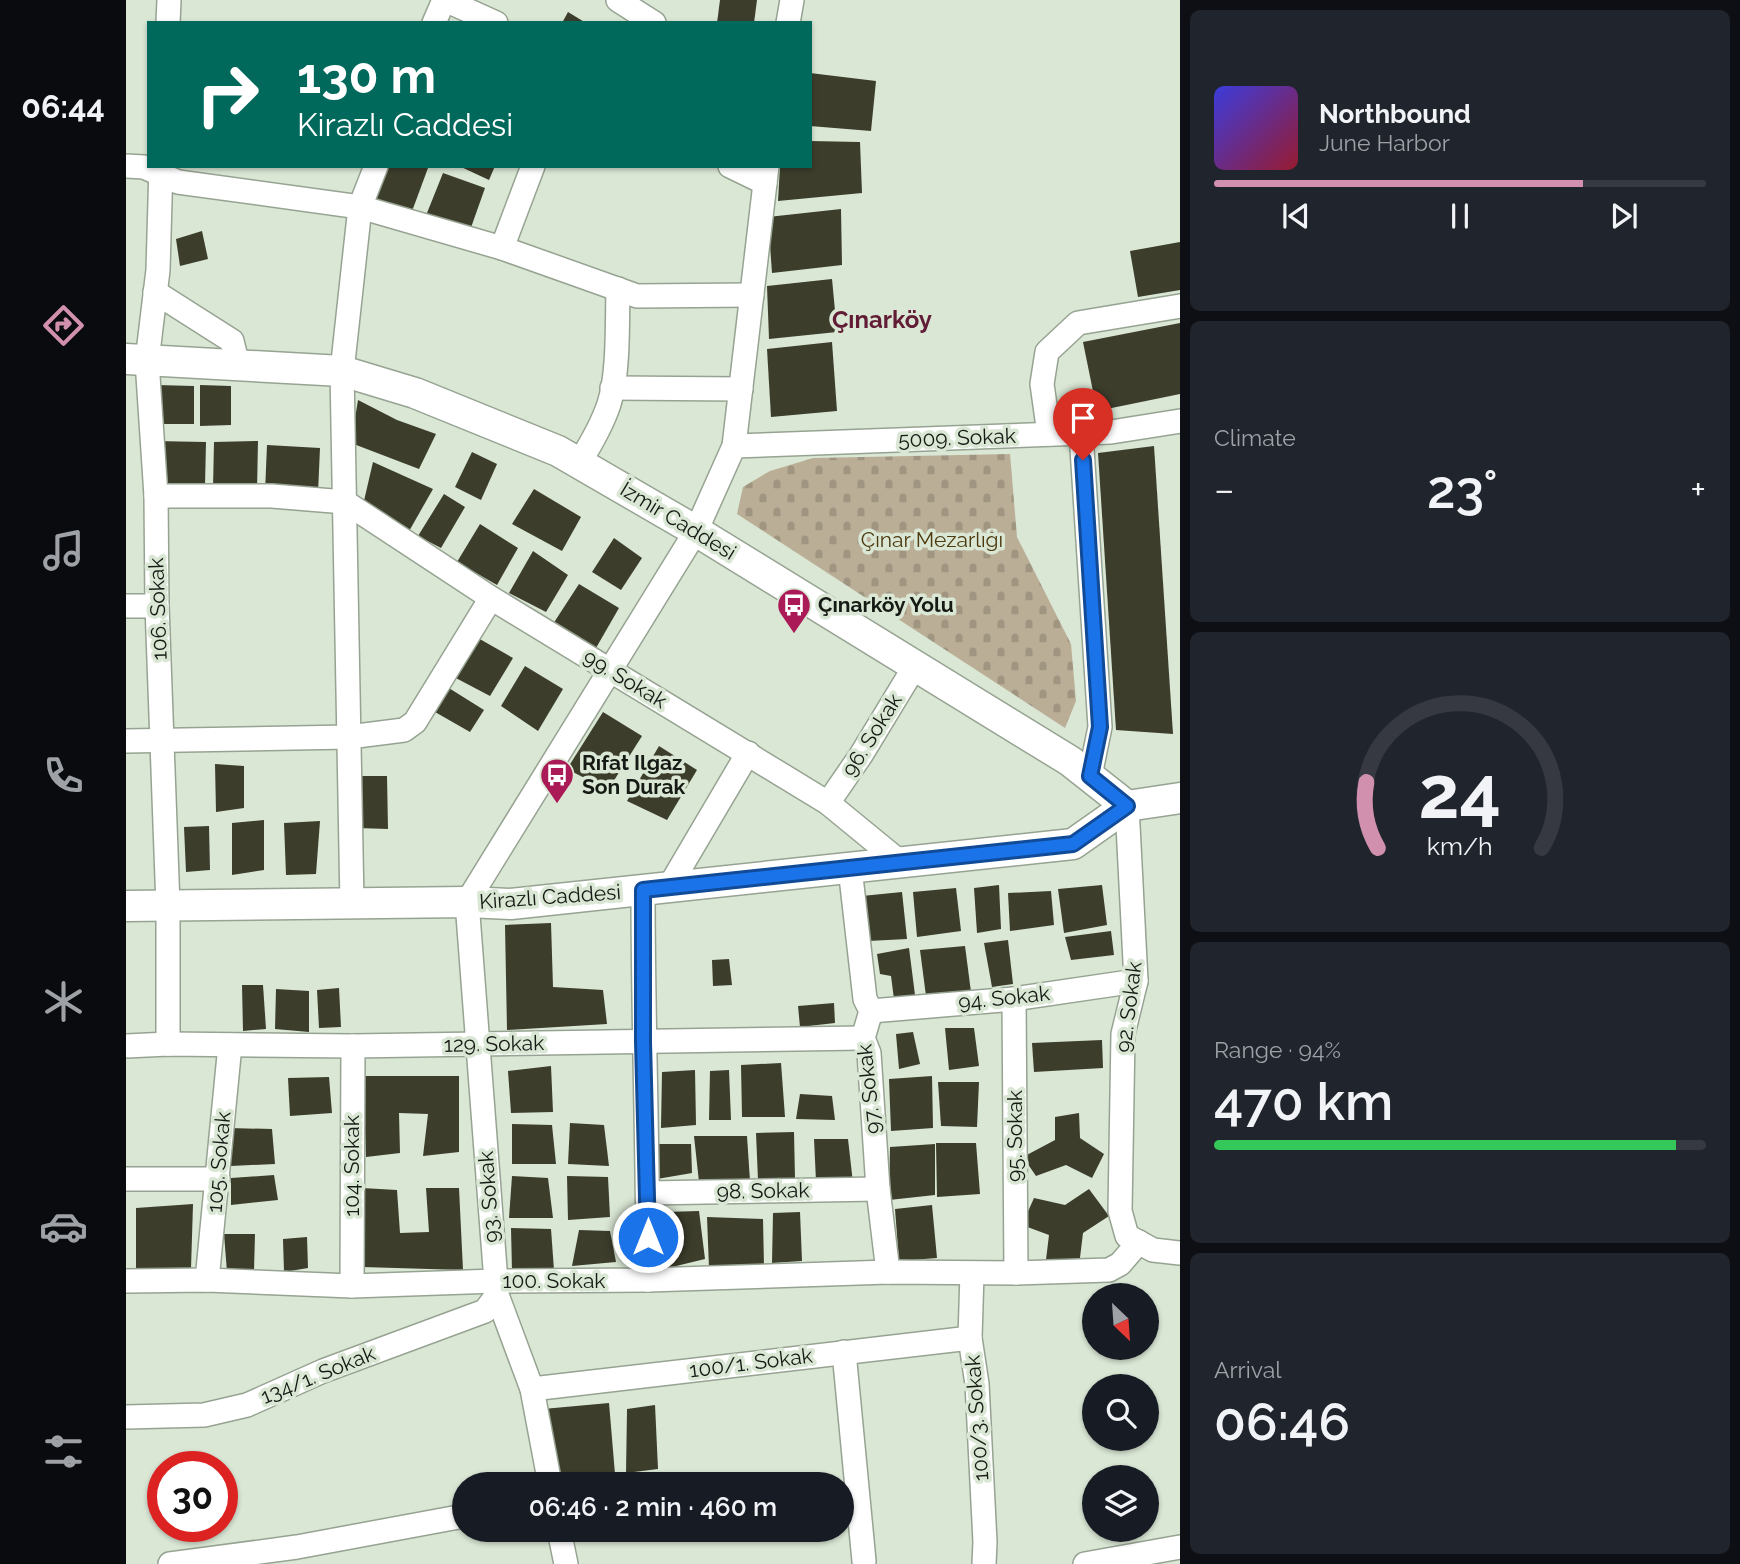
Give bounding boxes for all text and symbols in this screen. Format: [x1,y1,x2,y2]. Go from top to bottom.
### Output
text: 130 m [297,47,436,104]
icon: right [182,49,273,140]
text: 06:44 [21,88,105,125]
text: Northbound [1319,99,1471,129]
text: Kirazlı Caddesi [297,106,513,143]
text: June Harbor [1319,129,1450,156]
icon: previous [1277,197,1315,235]
icon: pause [1441,197,1479,235]
icon: next [1605,197,1643,235]
icon: directions [39,301,88,350]
district label: Çınarköy [832,305,932,334]
pin [1053,388,1113,460]
icon: arrive [1064,399,1102,437]
street label: 5009. Sokak [898,423,1016,452]
text: Climate [1214,424,1296,451]
text: 23° [1427,459,1498,520]
text: − [1214,467,1234,512]
text: + [1690,467,1706,512]
street label: İzmir Caddesi [616,476,741,565]
icon: music [39,526,88,575]
park label: Çınar Mezarlığı [861,527,1003,552]
street label: 106. Sokak [143,557,172,661]
bus stop icon: Çınarköy Yolu [775,586,813,635]
place label: Çınarköy Yolu [818,592,954,617]
street label: 99. Sokak [579,644,671,713]
street label: 96. Sokak [836,689,907,781]
place label: Rıfat Ilgaz Son Durak [582,750,685,799]
text: 24 [1419,750,1501,835]
icon: phone [39,751,88,800]
bus stop icon: Rıfat Ilgaz Son Durak [538,756,576,805]
text: km/h [1427,831,1493,861]
street label: Kirazlı Caddesi [478,879,622,914]
street label: 92. Sokak [1111,960,1146,1054]
icon: climate [39,977,88,1026]
street label: 94. Sokak [957,980,1051,1015]
street label: 129. Sokak [444,1030,544,1057]
text: Range · 94% [1214,1036,1341,1063]
street label: 97. Sokak [851,1043,886,1135]
text: 470 km [1214,1071,1393,1132]
street label: 95. Sokak [1002,1090,1027,1182]
street label: 105. Sokak [202,1110,235,1214]
street label: 104. Sokak [339,1115,364,1217]
street label: 93. Sokak [473,1150,504,1244]
street label: 98. Sokak [716,1177,810,1204]
position arrow [611,1200,685,1274]
icon: car [39,1202,88,1251]
street label: 100. Sokak [503,1268,605,1293]
north arrow [1082,1283,1158,1360]
map controls [1082,1283,1159,1542]
street label: 134/1. Sokak [257,1340,379,1409]
street label: 100/1. Sokak [688,1343,814,1382]
street label: 100/3. Sokak [960,1354,993,1482]
text: Arrival [1214,1356,1281,1383]
button: search [1082,1374,1159,1451]
text: 06:46 [1214,1391,1350,1452]
icon: filters [39,1427,88,1476]
speed limit sign: 30 [147,1451,238,1542]
button: layers [1082,1465,1159,1542]
text: 06:46 · 2 min · 460 m [529,1492,777,1522]

